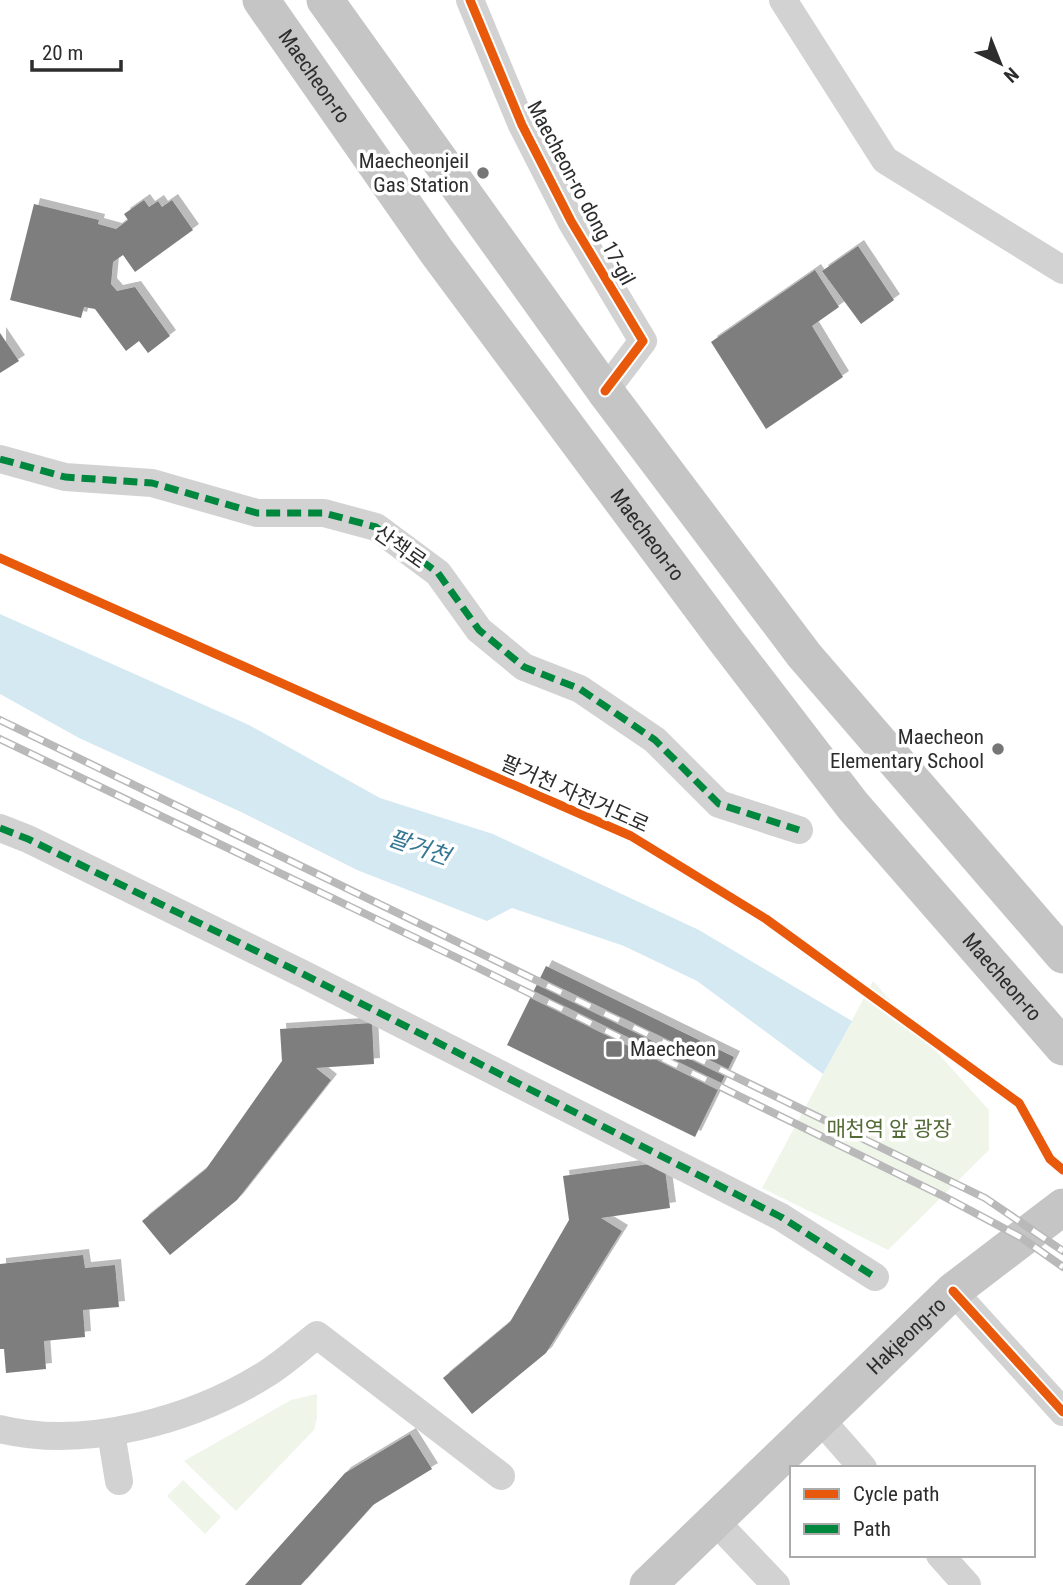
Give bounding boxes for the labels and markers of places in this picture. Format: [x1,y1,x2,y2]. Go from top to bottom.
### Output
place label: Maecheonjeil Gas Station [359,149,469,197]
marker: Maecheonjeil Gas Station [475,165,491,181]
place label: Maecheon Elementary School [830,725,984,773]
marker: Maecheon Elementary School [990,741,1006,757]
place label: Maecheon [630,1037,716,1061]
marker: Maecheon [604,1039,624,1059]

